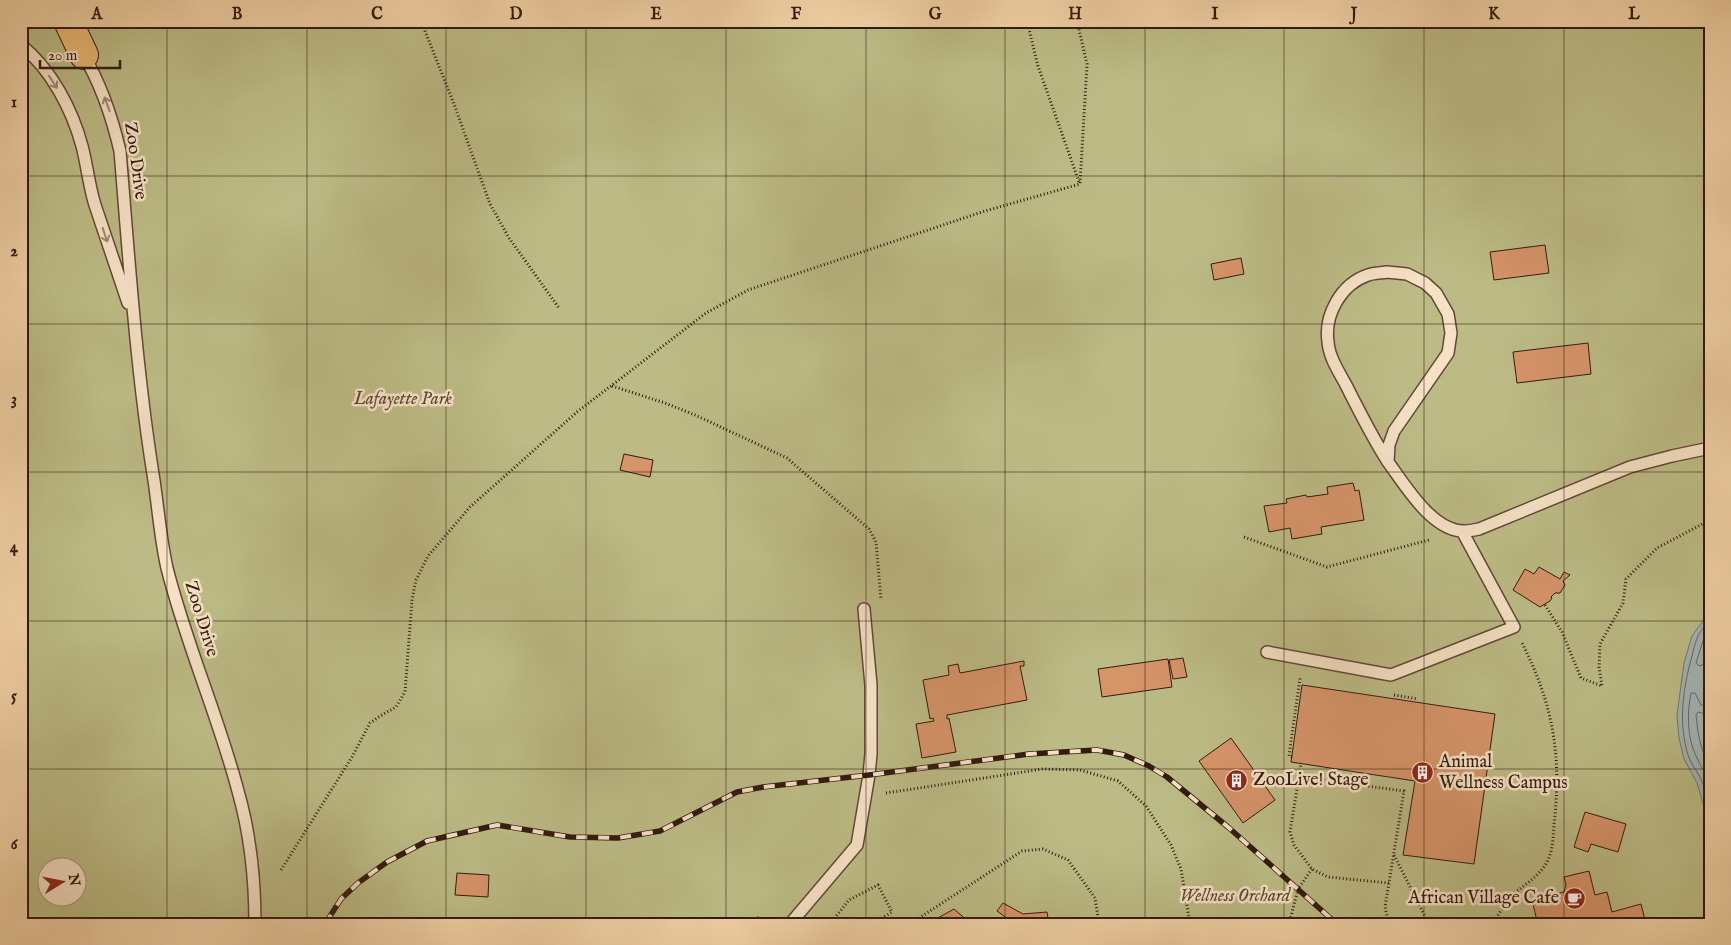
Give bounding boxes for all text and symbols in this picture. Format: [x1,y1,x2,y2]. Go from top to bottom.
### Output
text: A [91,5,104,25]
text: B [232,5,243,25]
text: C [371,5,383,25]
text: D [510,5,523,25]
text: E [650,5,662,25]
text: F [791,5,802,25]
text: G [929,5,942,25]
text: H [1068,5,1082,25]
text: I [1212,5,1219,25]
text: J [1349,5,1358,25]
text: K [1488,5,1501,25]
text: L [1628,5,1640,25]
scale bar [40,38,120,70]
text: 20 m [48,46,78,65]
one-way arrow [48,75,58,89]
text: 1 [11,93,17,113]
one-way arrow [102,97,111,112]
street label: Zoo Drive [118,121,152,201]
one-way arrow [101,227,110,242]
text: 2 [10,242,18,262]
park label: Lafayette Park [353,388,452,411]
text: 3 [11,390,17,410]
text: 4 [10,538,19,558]
street label: Zoo Drive [179,578,223,660]
text: 5 [11,687,17,707]
place label: Animal Wellness Campus [1438,751,1568,795]
building icon: Animal Wellness Campus [1411,760,1435,784]
building icon: ZooLive! Stage [1225,768,1249,792]
place label: ZooLive! Stage [1253,769,1369,792]
text: 6 [11,835,19,855]
north arrow [38,858,88,908]
text: N [64,871,84,887]
park label: Wellness Orchard [1180,885,1292,908]
cafe icon: African Village Cafe [1563,886,1587,910]
place label: African Village Cafe [1407,887,1559,910]

